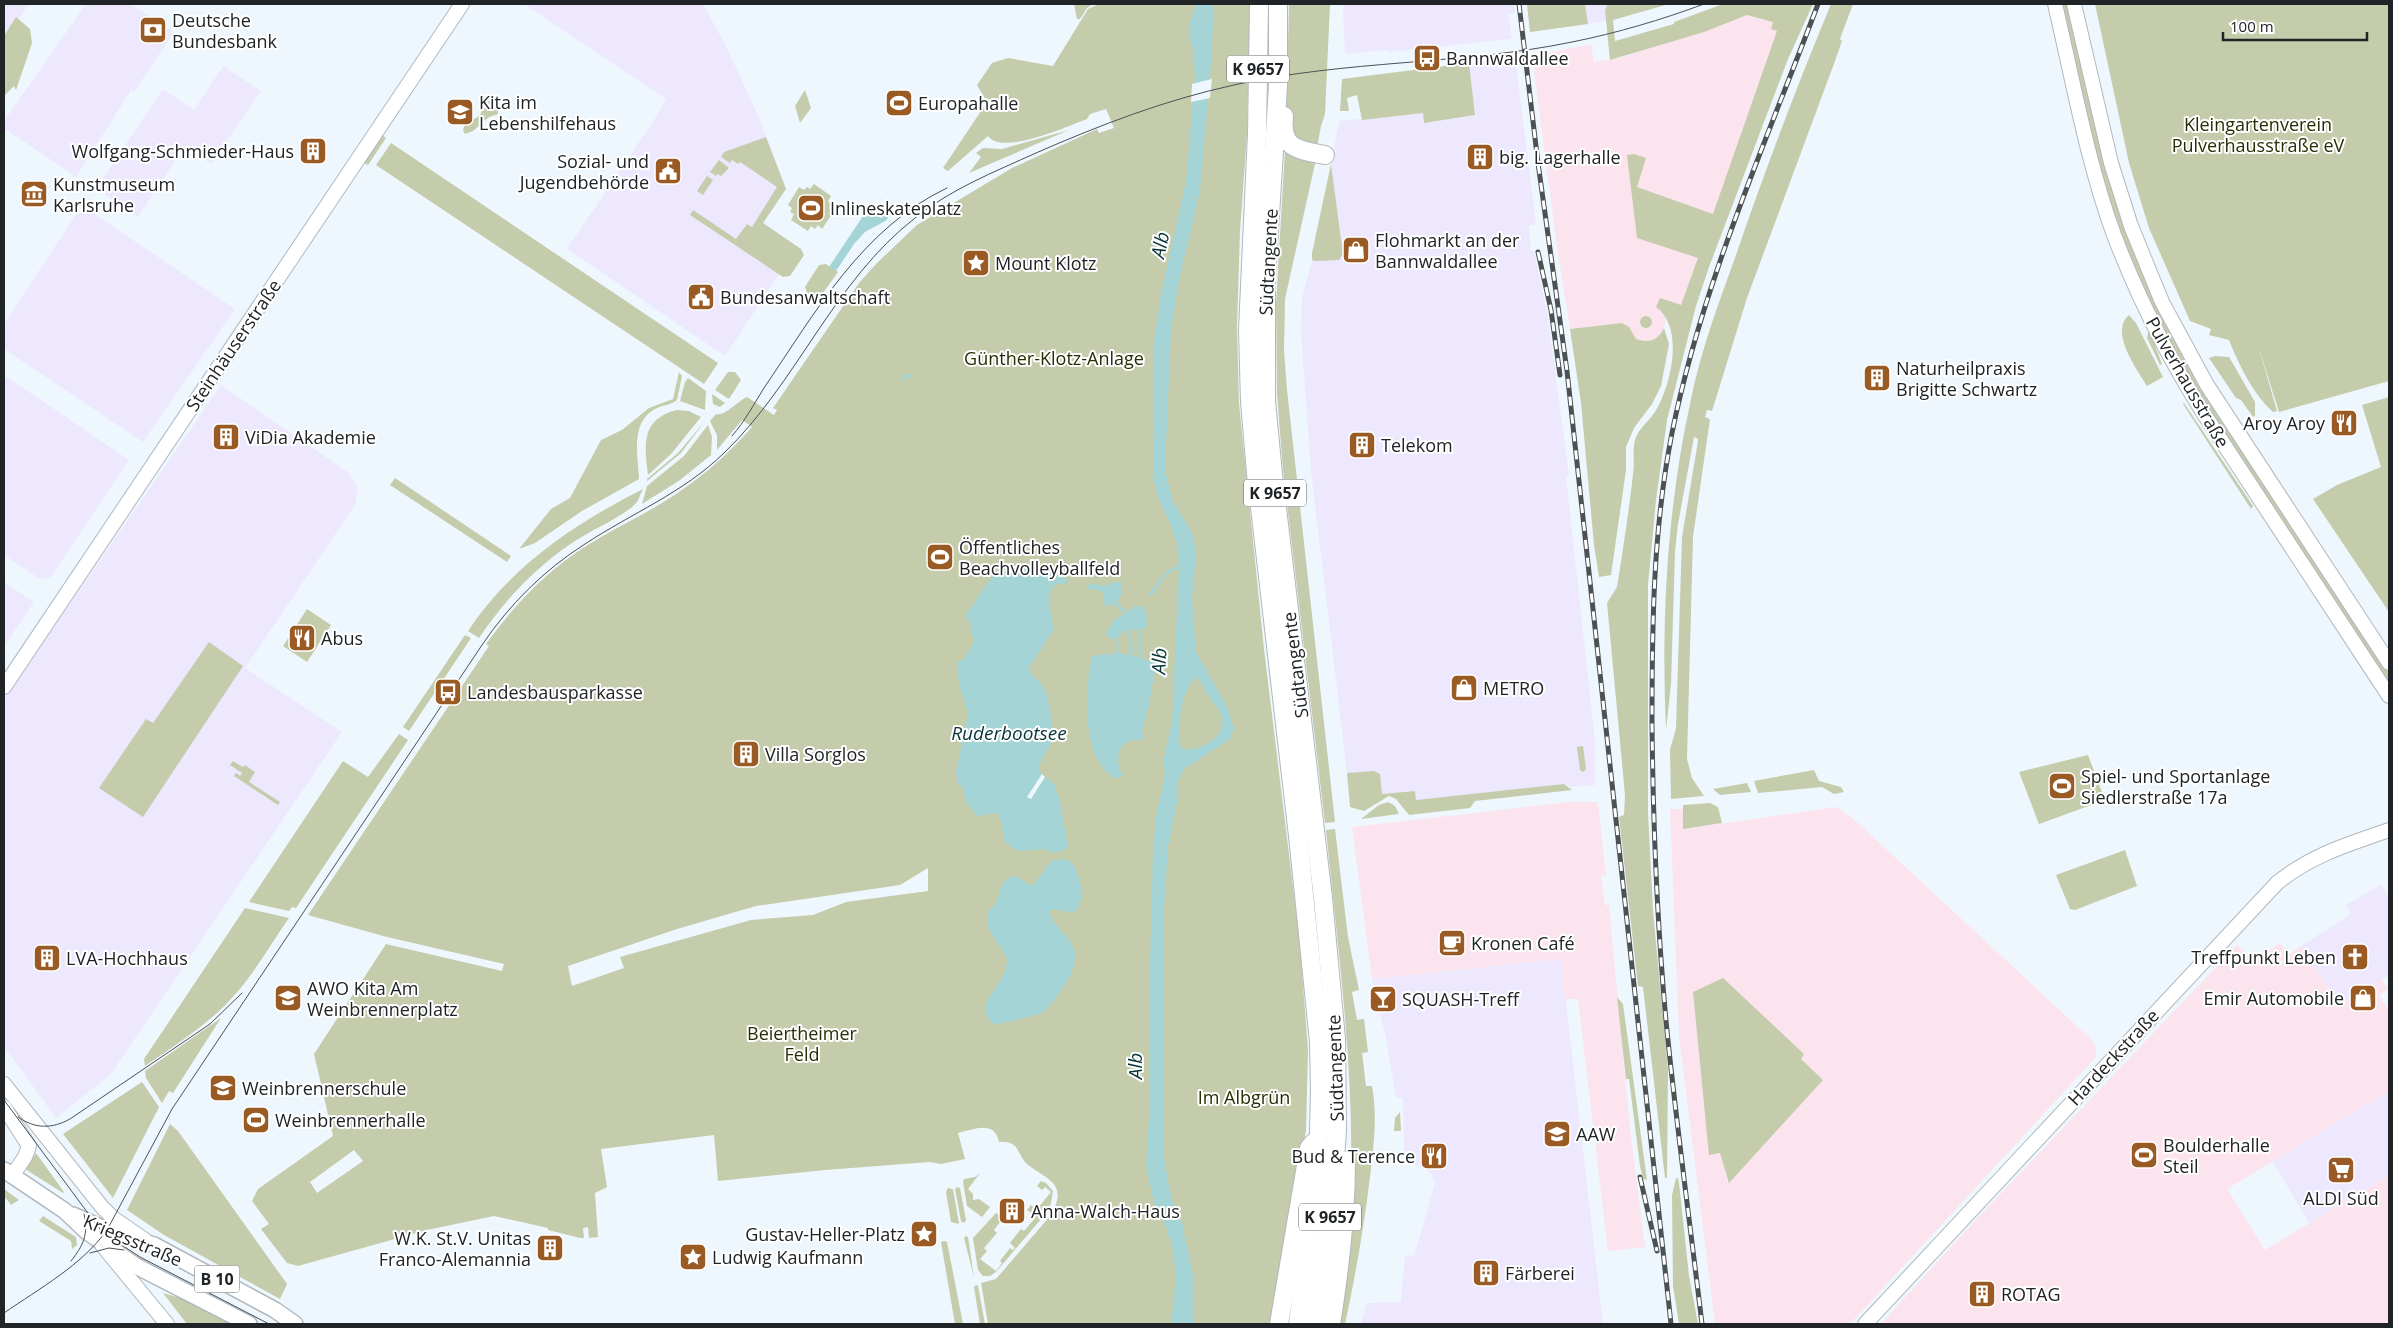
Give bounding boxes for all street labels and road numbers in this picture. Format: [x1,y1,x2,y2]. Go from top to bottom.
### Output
road number: K 9657 [1227,56,1289,82]
street label: Südtangente [1253,208,1283,316]
street label: Steinhäuserstraße [180,275,286,415]
street label: Pulverhausstraße [2141,312,2235,452]
road number: K 9657 [1244,479,1306,506]
street label: Südtangente [1277,611,1313,719]
street label: Hardeckstraße [2062,1004,2164,1110]
street label: Südtangente [1321,1014,1349,1122]
road number: K 9657 [1299,1204,1361,1230]
street label: Kriegsstraße [80,1208,186,1272]
road number: B 10 [194,1266,240,1292]

